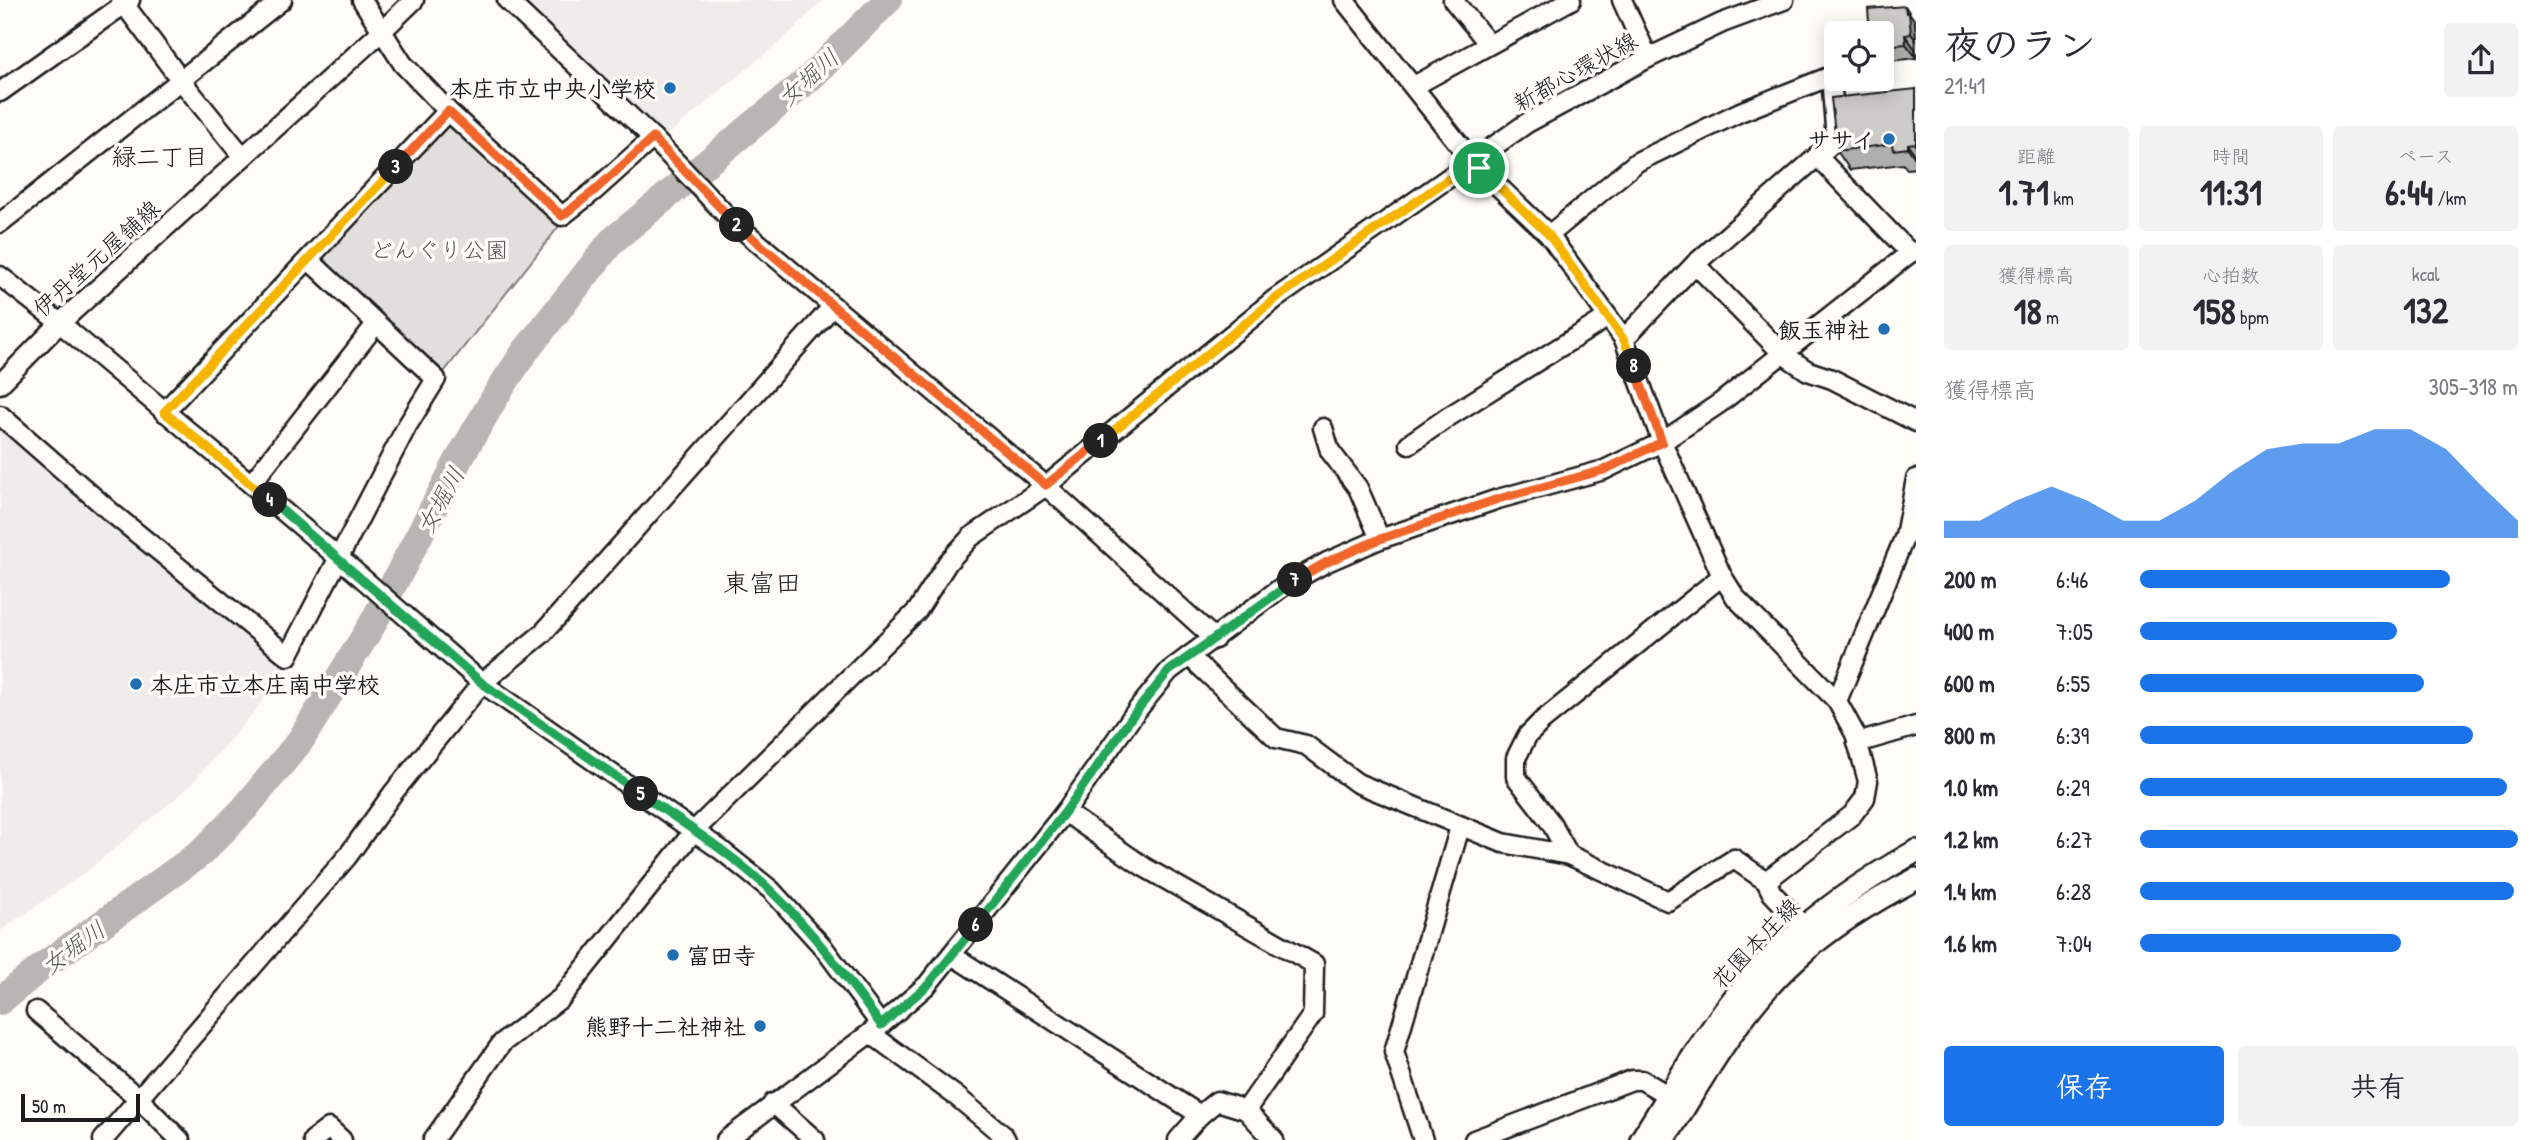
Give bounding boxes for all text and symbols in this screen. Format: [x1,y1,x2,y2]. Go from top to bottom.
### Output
text: 夜のラン [1944,18,2096,70]
map controls [1824,21,1894,91]
button: locate [1824,21,1894,91]
button: share [2444,23,2518,97]
street label: 新都心環状線 [1507,24,1643,118]
water label: 女堀川 [771,41,845,113]
text: 21:41 [1944,70,1985,101]
place label: 本庄市立中央小学校 [449,73,656,104]
marker: 本庄市立中央小学校 [662,80,678,96]
place label: ササイ [1807,124,1875,155]
marker: ササイ [1881,131,1897,147]
pin [1449,138,1509,198]
district label: 緑二丁目 [112,140,208,172]
text: 距離 [2017,143,2055,169]
text: 時間 [2212,143,2250,169]
text: ペース [2398,143,2454,169]
icon: arrive [1460,149,1498,187]
pin: 3 [378,150,414,184]
text: 3 [391,153,400,179]
text: 1.71 [1999,169,2049,216]
text: 11:31 [2200,169,2262,216]
text: 6:44 [2385,169,2433,216]
text: km [2049,185,2074,211]
text: /km [2433,185,2466,211]
street label: 伊丹堂元屋舗線 [26,193,166,323]
pin: 2 [720,208,754,243]
text: 2 [732,211,741,237]
park label: どんぐり公園 [370,234,508,265]
text: kcal [2412,261,2440,287]
text: 獲得標高 [1998,262,2074,288]
text: 心拍数 [2202,262,2260,288]
text: 132 [2403,287,2448,334]
text: 18 [2014,288,2042,335]
text: 158 [2193,288,2236,335]
text: m [2042,304,2059,330]
text: bpm [2236,304,2269,330]
place label: 飯玉神社 [1778,314,1870,345]
marker: 飯玉神社 [1876,321,1892,337]
pin: 8 [1616,348,1652,384]
text: 8 [1629,352,1638,378]
text: 305–318 m [2428,371,2518,402]
text: 獲得標高 [1944,374,2036,405]
pin: 1 [1084,424,1118,458]
text: 1 [1097,427,1104,453]
water label: 女堀川 [409,461,471,539]
pin: 4 [252,482,288,518]
text: 4 [266,486,273,512]
pin: 7 [1278,562,1312,598]
text: 200 m [1944,564,1996,595]
text: 6:46 [2056,564,2088,595]
district label: 東富田 [723,565,801,600]
text: 7 [1290,566,1299,592]
text: 400 m [1944,616,1994,647]
text: 7:05 [2056,616,2093,647]
text: 600 m [1944,668,1995,699]
text: 6:55 [2056,668,2090,699]
place label: 本庄市立本庄南中学校 [150,669,380,700]
marker: 本庄市立本庄南中学校 [128,676,144,692]
text: 800 m [1944,720,1996,751]
text: 6:39 [2056,720,2089,751]
text: 1.0 km [1944,772,1998,803]
text: 6:29 [2056,772,2090,803]
pin: 5 [624,776,658,812]
text: 5 [636,780,645,806]
text: 1.2 km [1944,824,1999,855]
text: 6:27 [2056,824,2093,855]
text: 1.4 km [1944,876,1996,907]
text: 6:28 [2056,876,2091,907]
street label: 花園本庄線 [1704,891,1806,995]
pin: 6 [958,908,993,942]
text: 6 [972,911,979,937]
water label: 女堀川 [34,913,112,981]
text: 1.6 km [1944,928,1997,959]
text: 7:04 [2056,928,2092,959]
place label: 富田寺 [687,940,756,971]
marker: 富田寺 [665,947,681,963]
place label: 熊野十二社神社 [585,1011,746,1042]
marker: 熊野十二社神社 [752,1018,768,1034]
button: 保存 [1944,1046,2224,1126]
button: 共有 [2238,1046,2518,1126]
scale bar [21,1091,140,1123]
text: 50 m [32,1093,66,1119]

